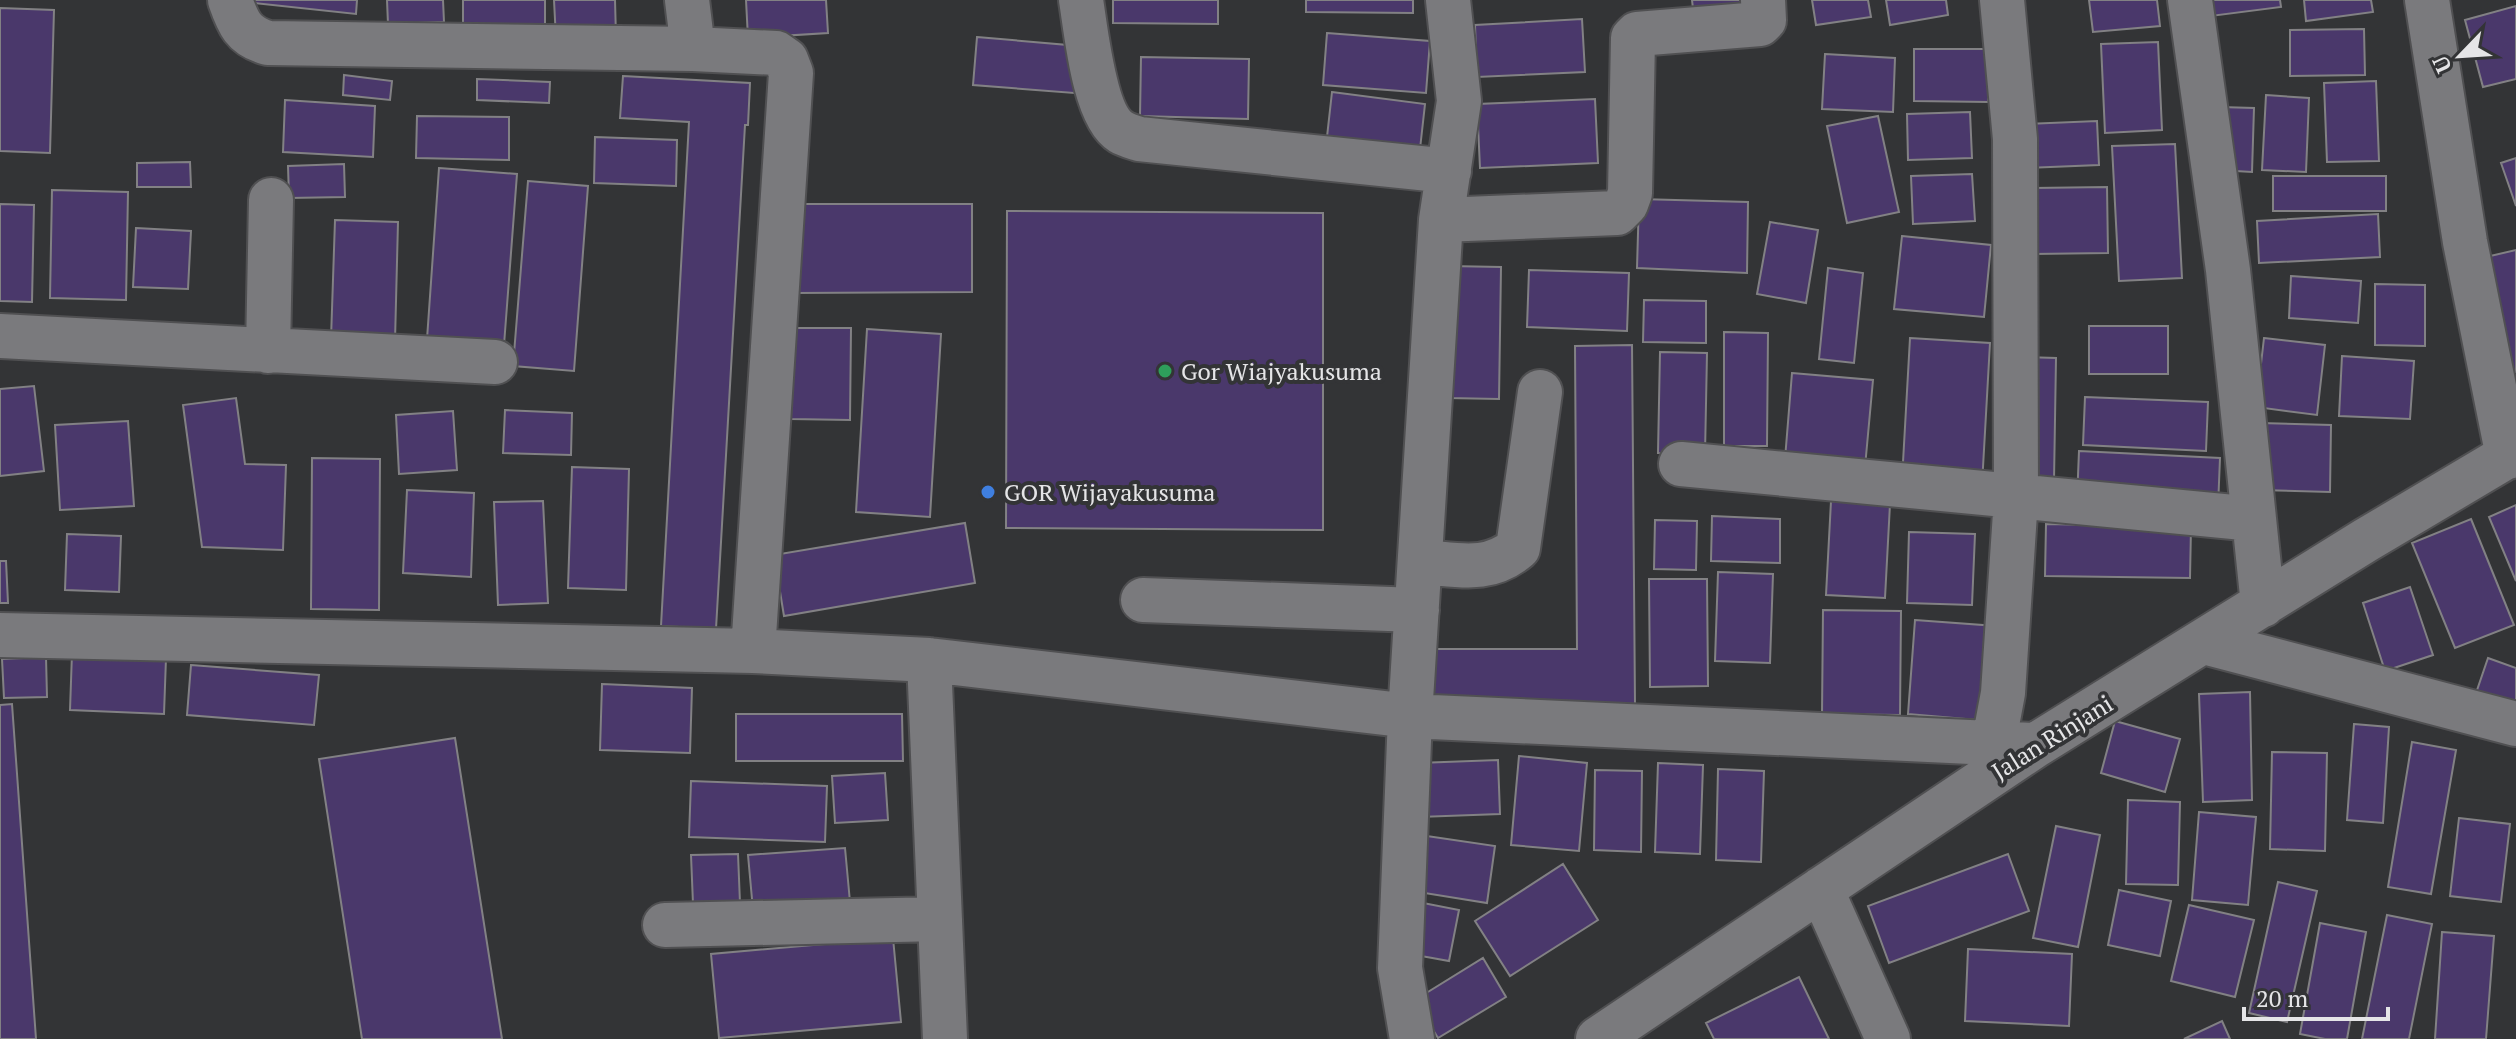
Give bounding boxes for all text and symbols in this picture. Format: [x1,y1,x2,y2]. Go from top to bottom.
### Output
north arrow [2420,16,2500,96]
text: U [2425,51,2458,78]
place label: Gor Wiajyakusuma [1181,355,1382,387]
marker: Gor Wiajyakusuma [1156,362,1174,380]
place label: GOR Wijayakusuma [1004,476,1215,508]
marker: GOR Wijayakusuma [979,483,997,501]
street label: Jalan Rinjani [1985,687,2119,787]
scale bar [2244,971,2388,1021]
text: 20 m [2256,982,2308,1014]

